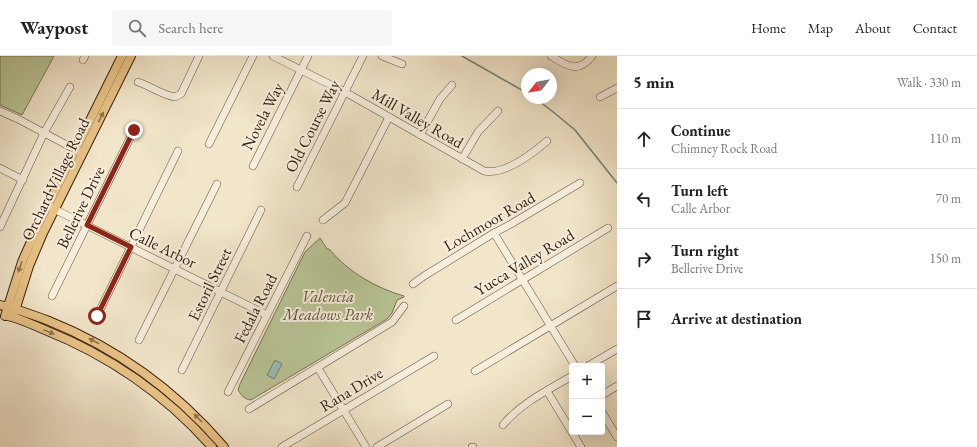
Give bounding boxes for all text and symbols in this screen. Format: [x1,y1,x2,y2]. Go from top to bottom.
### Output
search box [112,10,392,46]
text: Waypost [20,15,88,40]
icon: search [126,17,148,39]
text: Search here [158,18,223,37]
text: Home [751,19,786,37]
text: Map [808,19,833,37]
text: About [855,19,891,37]
text: Contact [913,19,957,37]
north arrow [521,68,557,104]
text: 5 min [633,71,674,93]
text: Walk · 330 m [897,74,961,91]
street label: Old Course Way [280,75,345,176]
street label: Novela Way [237,78,289,153]
street label: Mill Valley Road [368,84,468,154]
one-way arrow [98,111,104,123]
street label: Orchard Village Road [17,114,95,244]
route end [125,121,143,139]
text: Continue [671,121,731,140]
icon: ahead [633,128,655,150]
text: 110 m [930,130,961,147]
text: Chimney Rock Road [671,140,777,157]
street label: Bellerive Drive [51,163,109,252]
text: Turn left [671,181,728,200]
street label: Lochmoor Road [440,186,540,256]
icon: left [633,188,655,210]
text: 70 m [936,190,961,207]
text: Calle Arbor [671,200,730,217]
street label: Calle Arbor [125,222,201,273]
street label: Yucca Valley Road [470,224,579,301]
text: Turn right [671,241,739,260]
street label: Estoril Street [183,244,236,324]
icon: right [633,248,655,270]
text: 150 m [930,250,961,267]
text: Bellerive Drive [671,260,743,277]
one-way arrow [17,261,23,273]
street label: Fedala Road [229,269,282,346]
park label: Valencia Meadows Park [282,286,374,325]
route start [88,307,106,325]
icon: arrive [633,308,655,330]
text: Arrive at destination [671,309,802,328]
one-way arrow [43,329,55,335]
one-way arrow [88,338,100,344]
street label: Rana Drive [316,362,387,416]
map controls [569,363,605,435]
button: + [569,363,605,399]
button: − [569,399,605,435]
one-way arrow [193,413,203,423]

